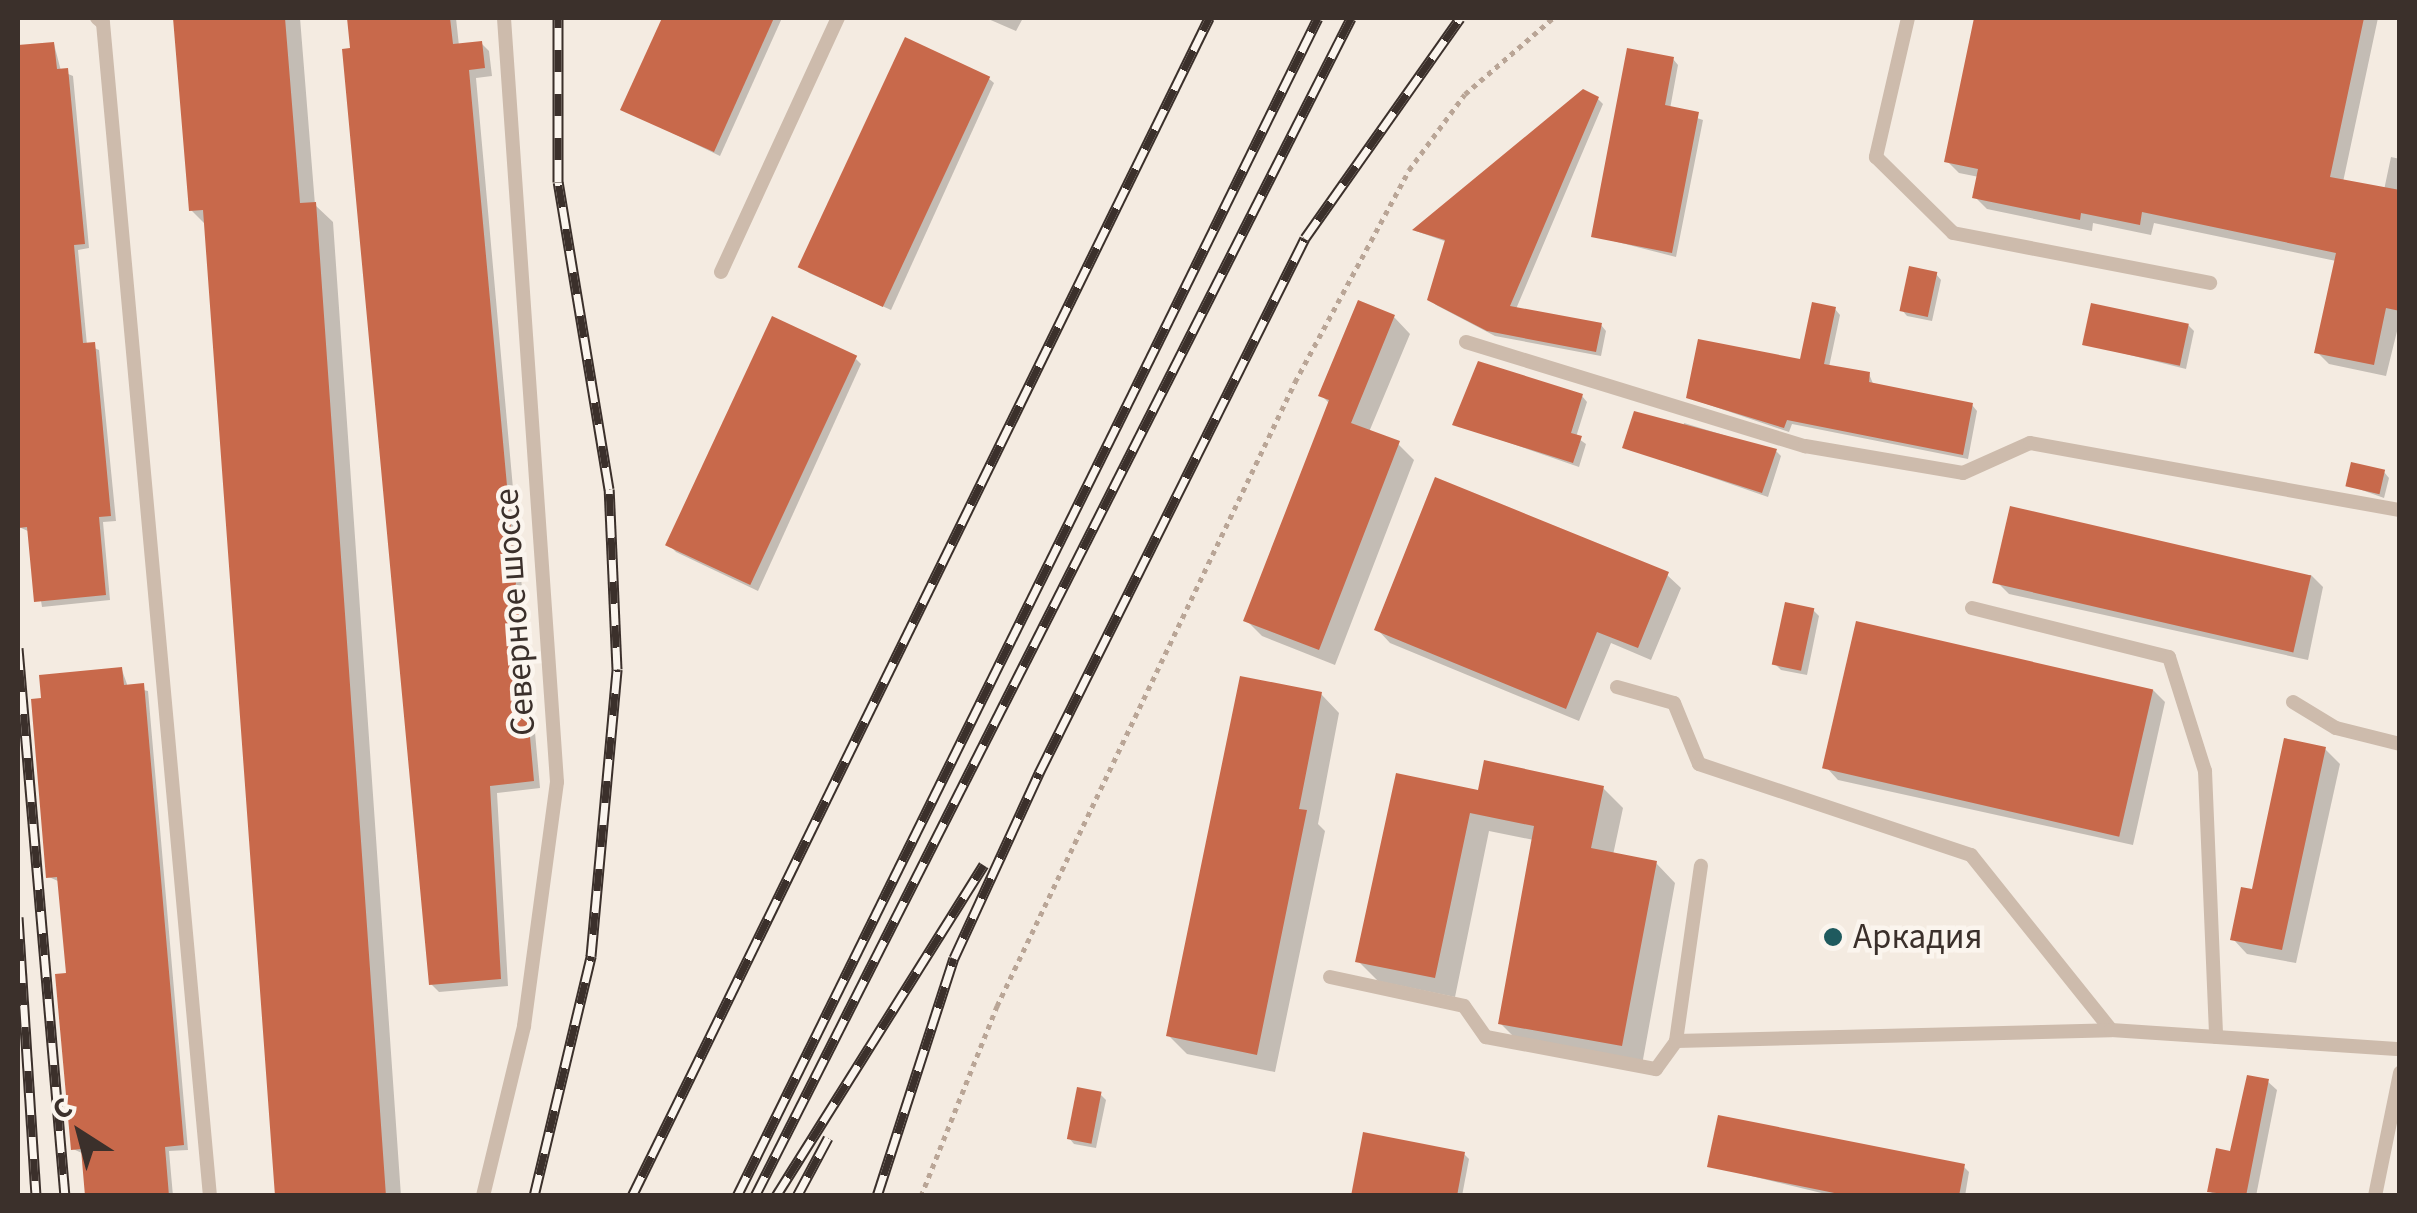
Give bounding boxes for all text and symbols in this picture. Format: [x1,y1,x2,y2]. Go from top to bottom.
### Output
street label: Северное шоссе [485,487,545,737]
place label: Аркадия [1853,916,1983,958]
marker: Аркадия [1822,926,1844,948]
north arrow [30,1083,130,1183]
text: С [44,1088,81,1130]

